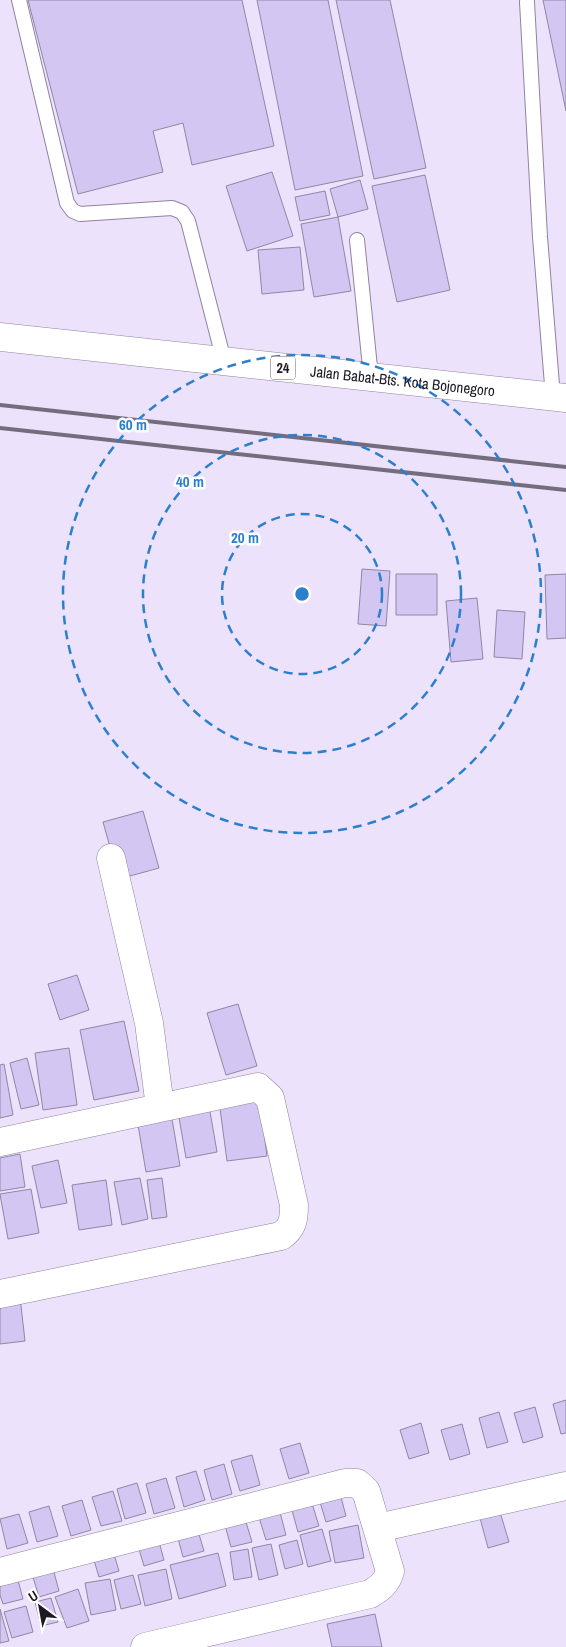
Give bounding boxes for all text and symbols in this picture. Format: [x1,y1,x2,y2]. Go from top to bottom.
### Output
road number: 24 [270,356,296,379]
street label: Jalan Babat-Bts. Kota Bojonegoro [309,360,496,401]
text: 60 m [119,414,147,435]
text: 40 m [176,471,204,492]
text: 20 m [231,527,259,548]
centre of rings [293,585,311,603]
north arrow [15,1582,65,1632]
text: U [25,1586,41,1606]

